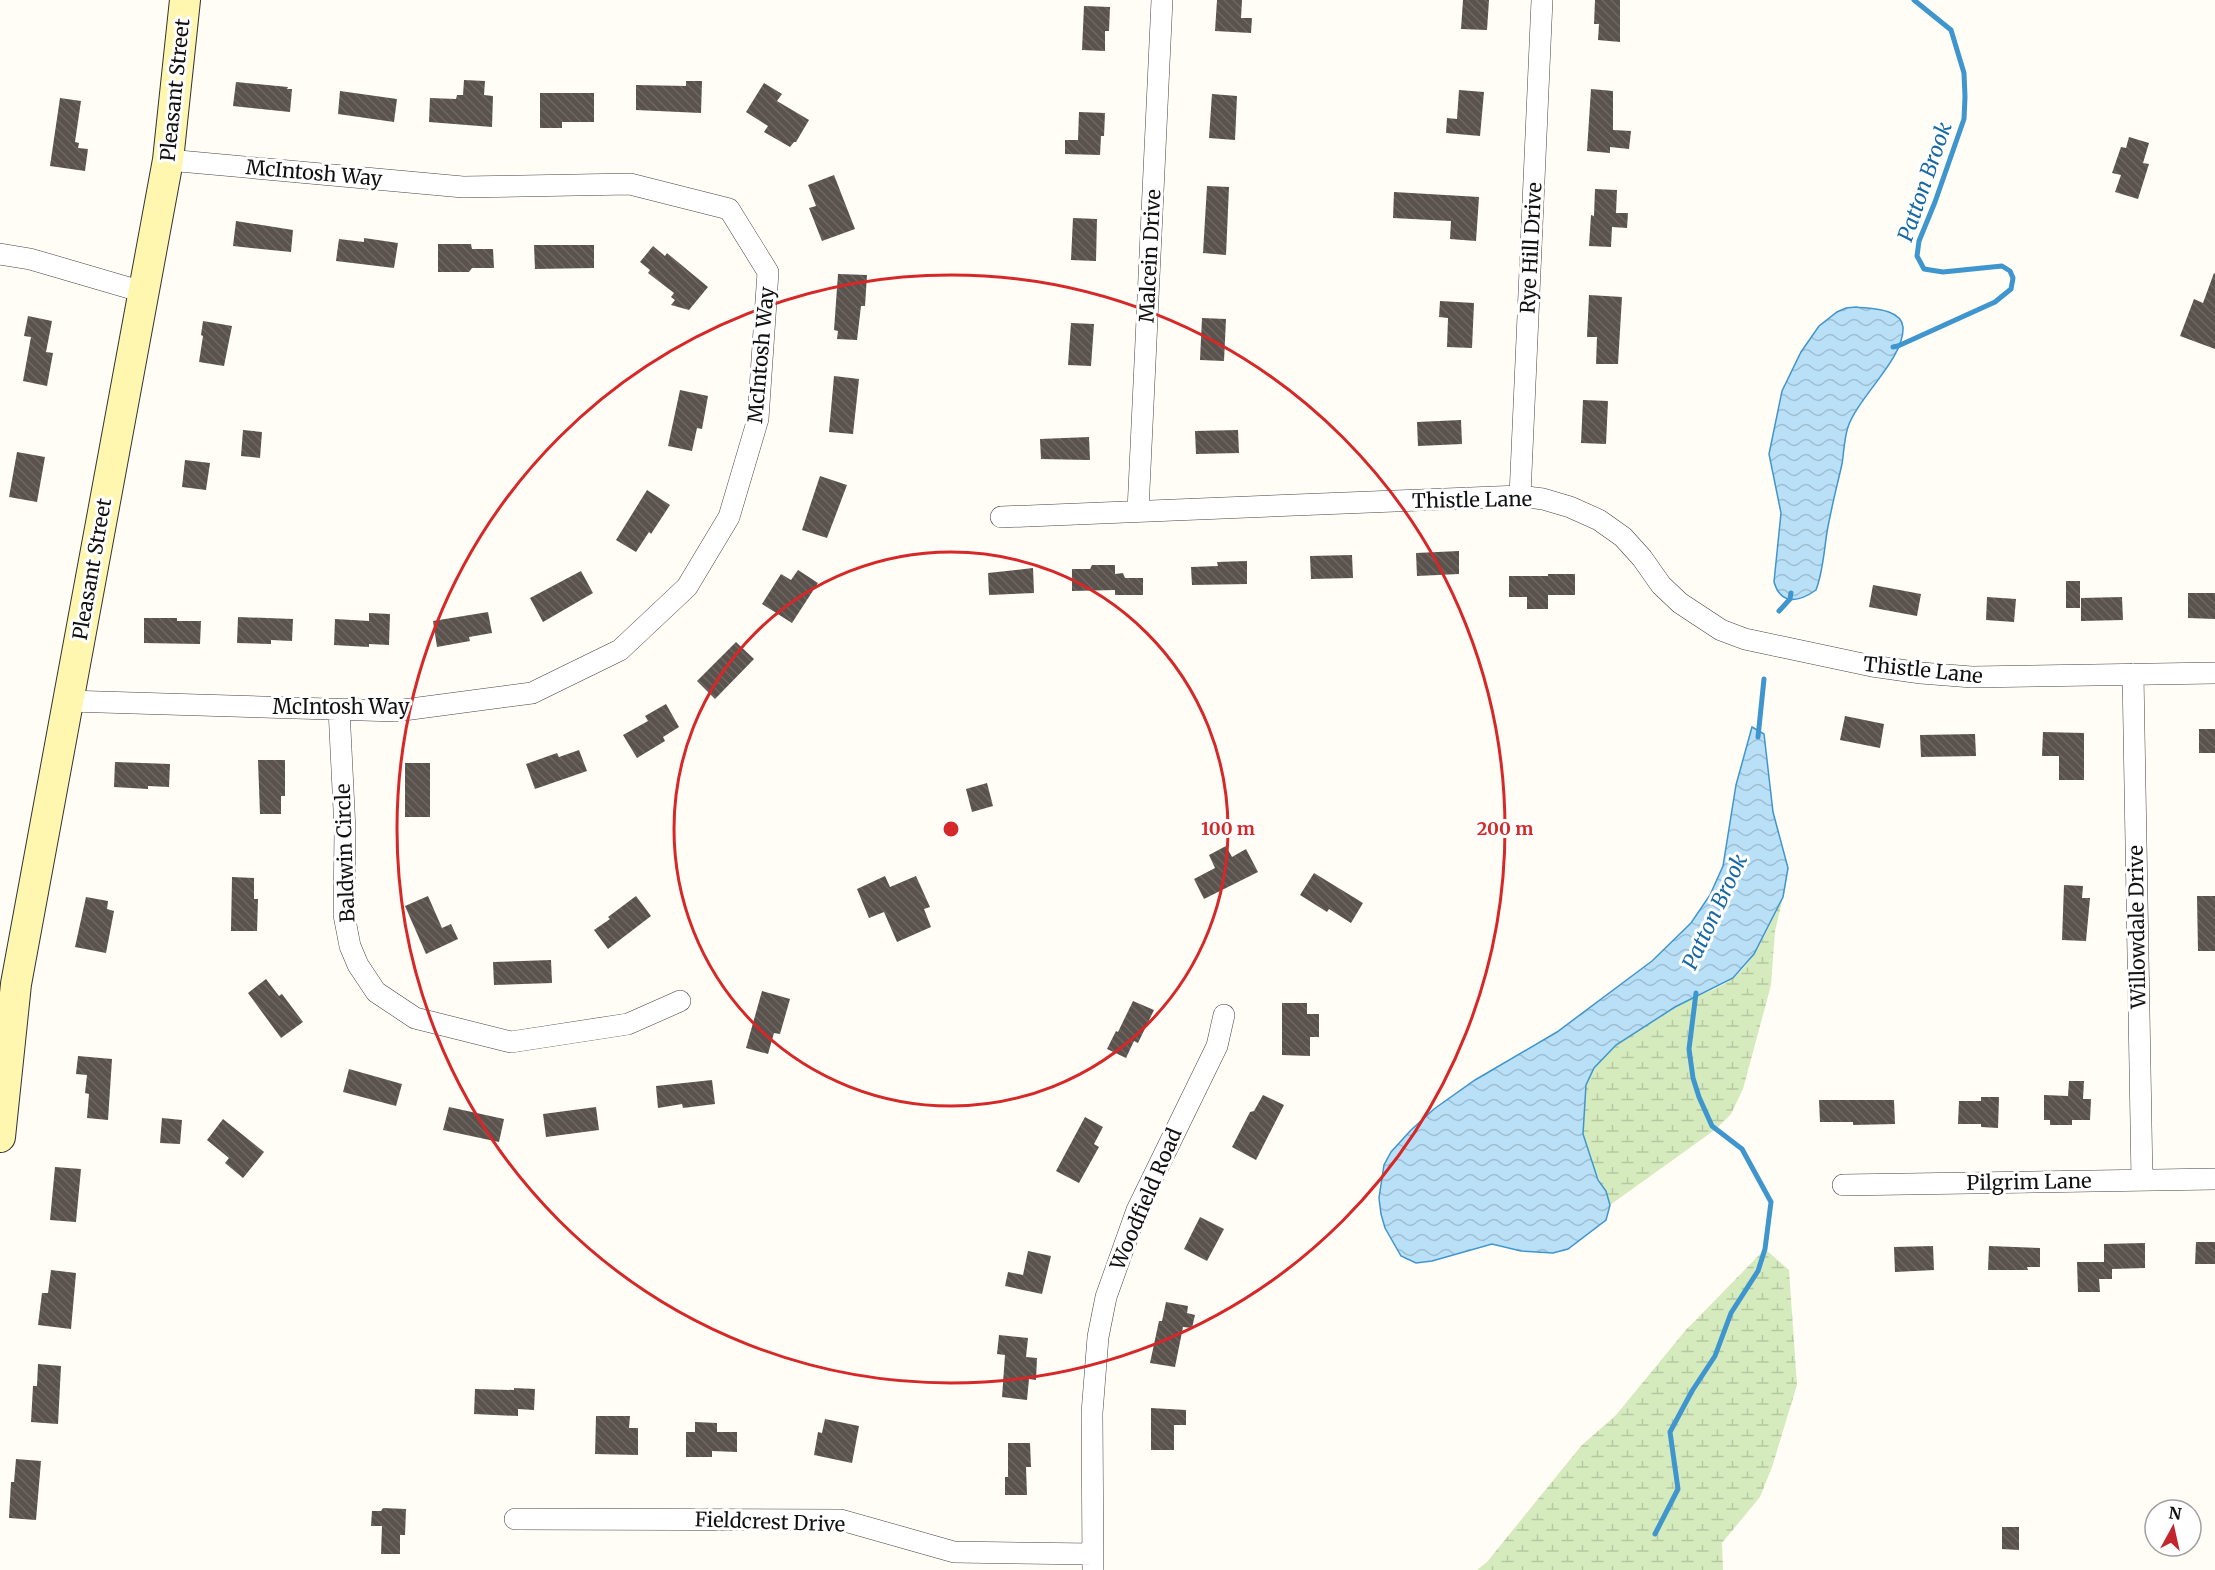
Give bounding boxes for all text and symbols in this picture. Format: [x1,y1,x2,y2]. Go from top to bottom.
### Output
street label: Pleasant Street [155,17,194,163]
water label: Patton Brook [1892,118,1958,245]
street label: McIntosh Way [245,154,384,191]
street label: Rye Hill Drive [1515,182,1546,314]
street label: Malcein Drive [1134,189,1165,323]
street label: McIntosh Way [742,285,779,424]
street label: Thistle Lane [1412,486,1532,513]
street label: Pleasant Street [67,496,116,642]
street label: Thistle Lane [1862,651,1984,688]
street label: McIntosh Way [272,694,410,719]
street label: Baldwin Circle [330,783,359,923]
text: 100 m [1201,817,1255,840]
text: 200 m [1477,817,1533,840]
centre of rings [941,819,961,839]
street label: Willowdale Drive [2123,845,2150,1010]
water label: Patton Brook [1676,849,1753,974]
street label: Woodfield Road [1104,1124,1187,1274]
street label: Pilgrim Lane [1966,1168,2092,1195]
north arrow [2143,1498,2203,1558]
text: N [2167,1502,2183,1524]
street label: Fieldcrest Drive [694,1506,846,1537]

